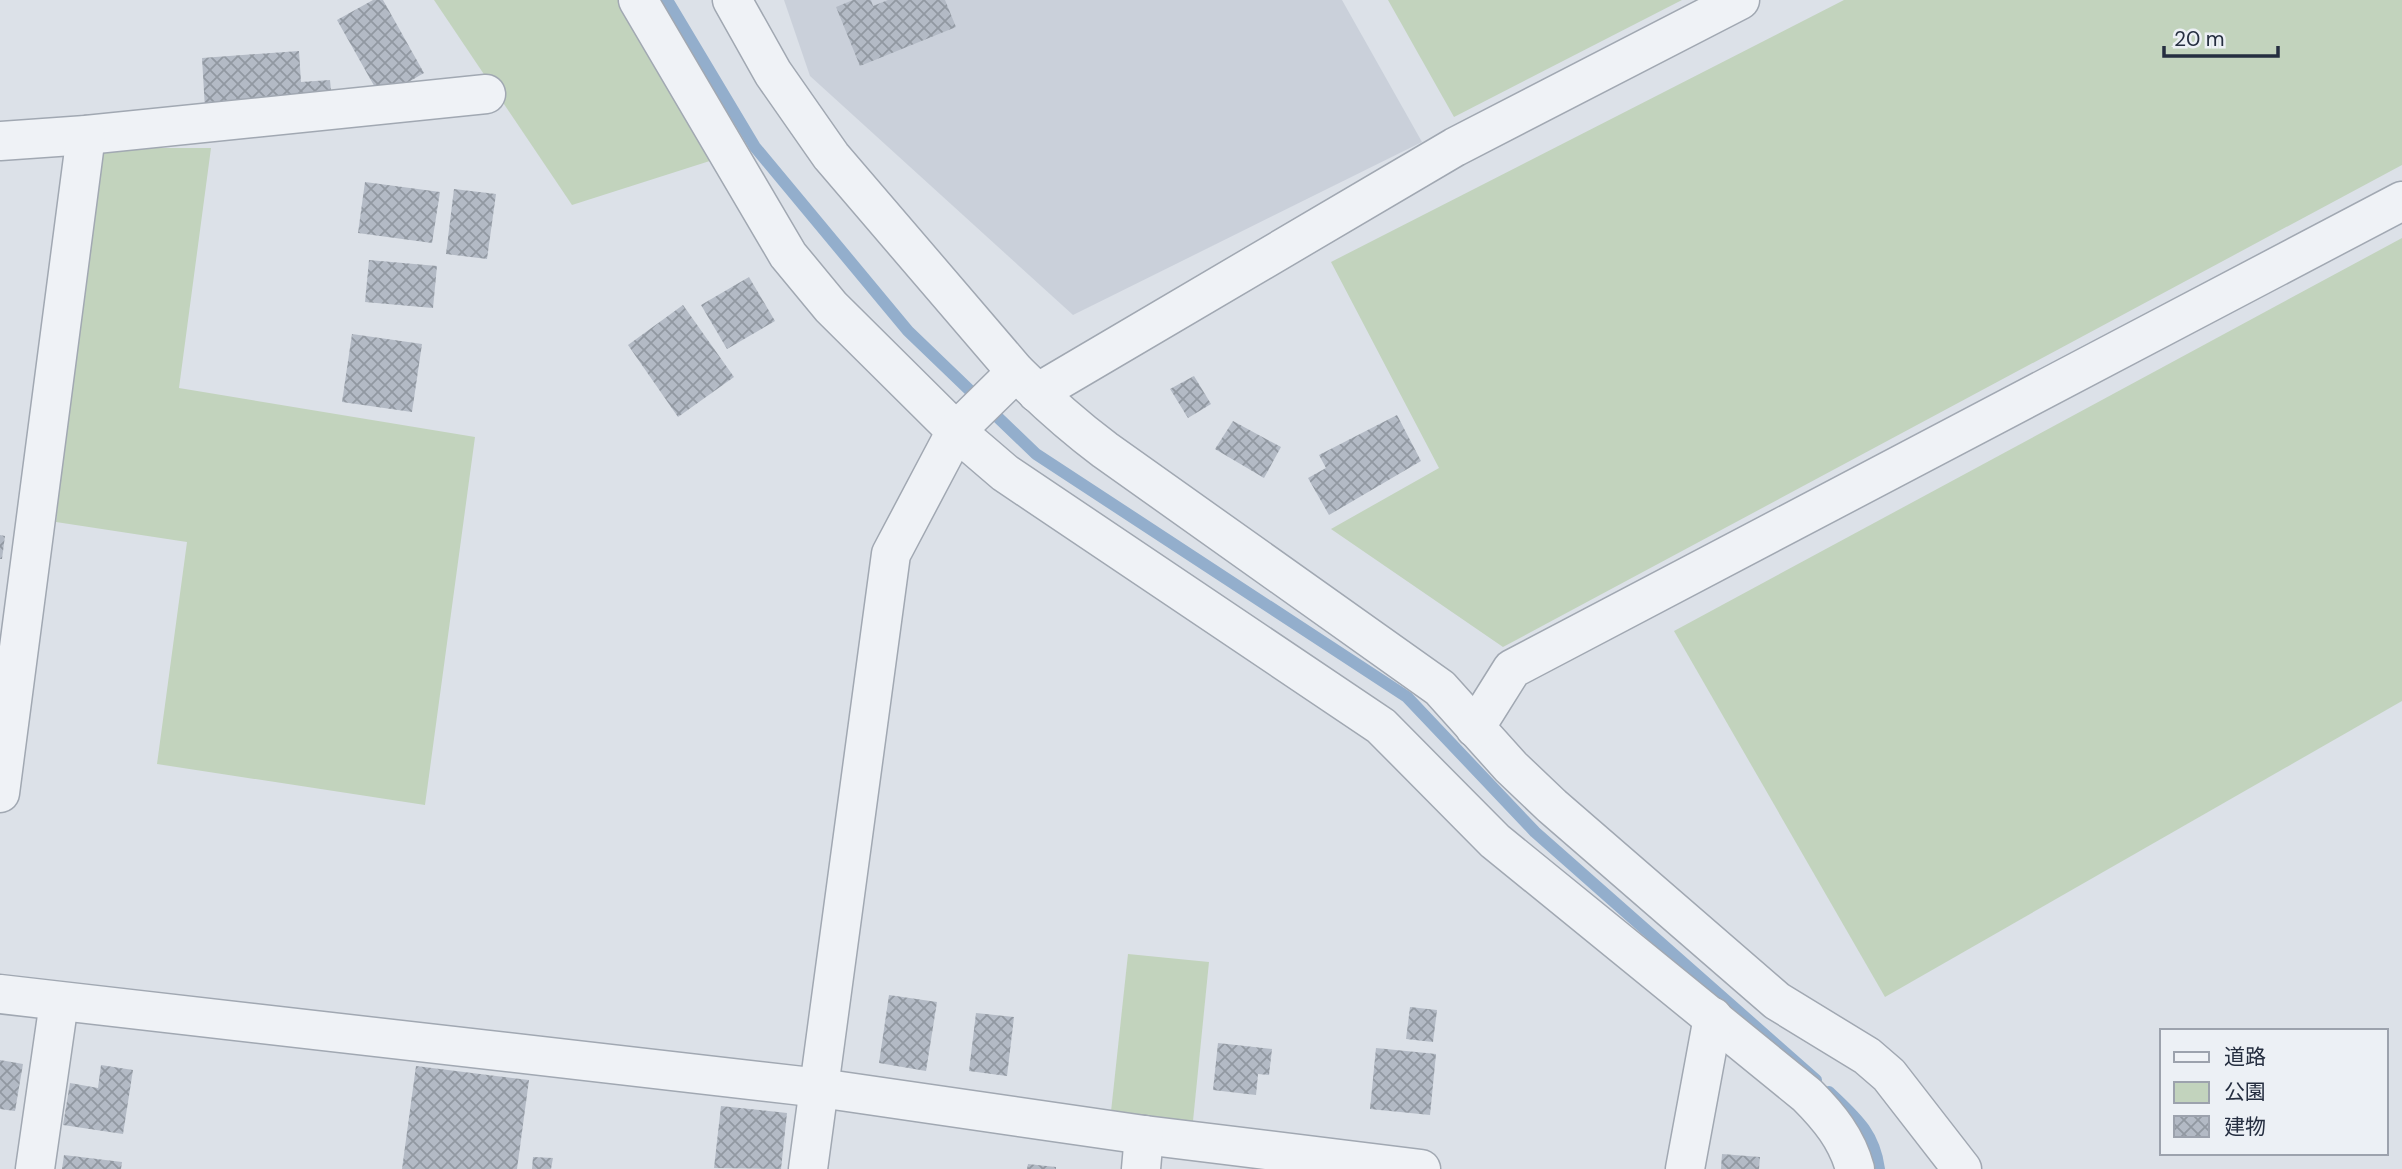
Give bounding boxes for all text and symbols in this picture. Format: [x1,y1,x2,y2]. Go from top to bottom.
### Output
scale bar [2164,14,2278,58]
text: 20 m [2174,25,2225,53]
legend [2160,1029,2388,1155]
text: 道路 [2224,1043,2266,1071]
text: 公園 [2224,1078,2266,1106]
text: 建物 [2224,1113,2266,1141]

